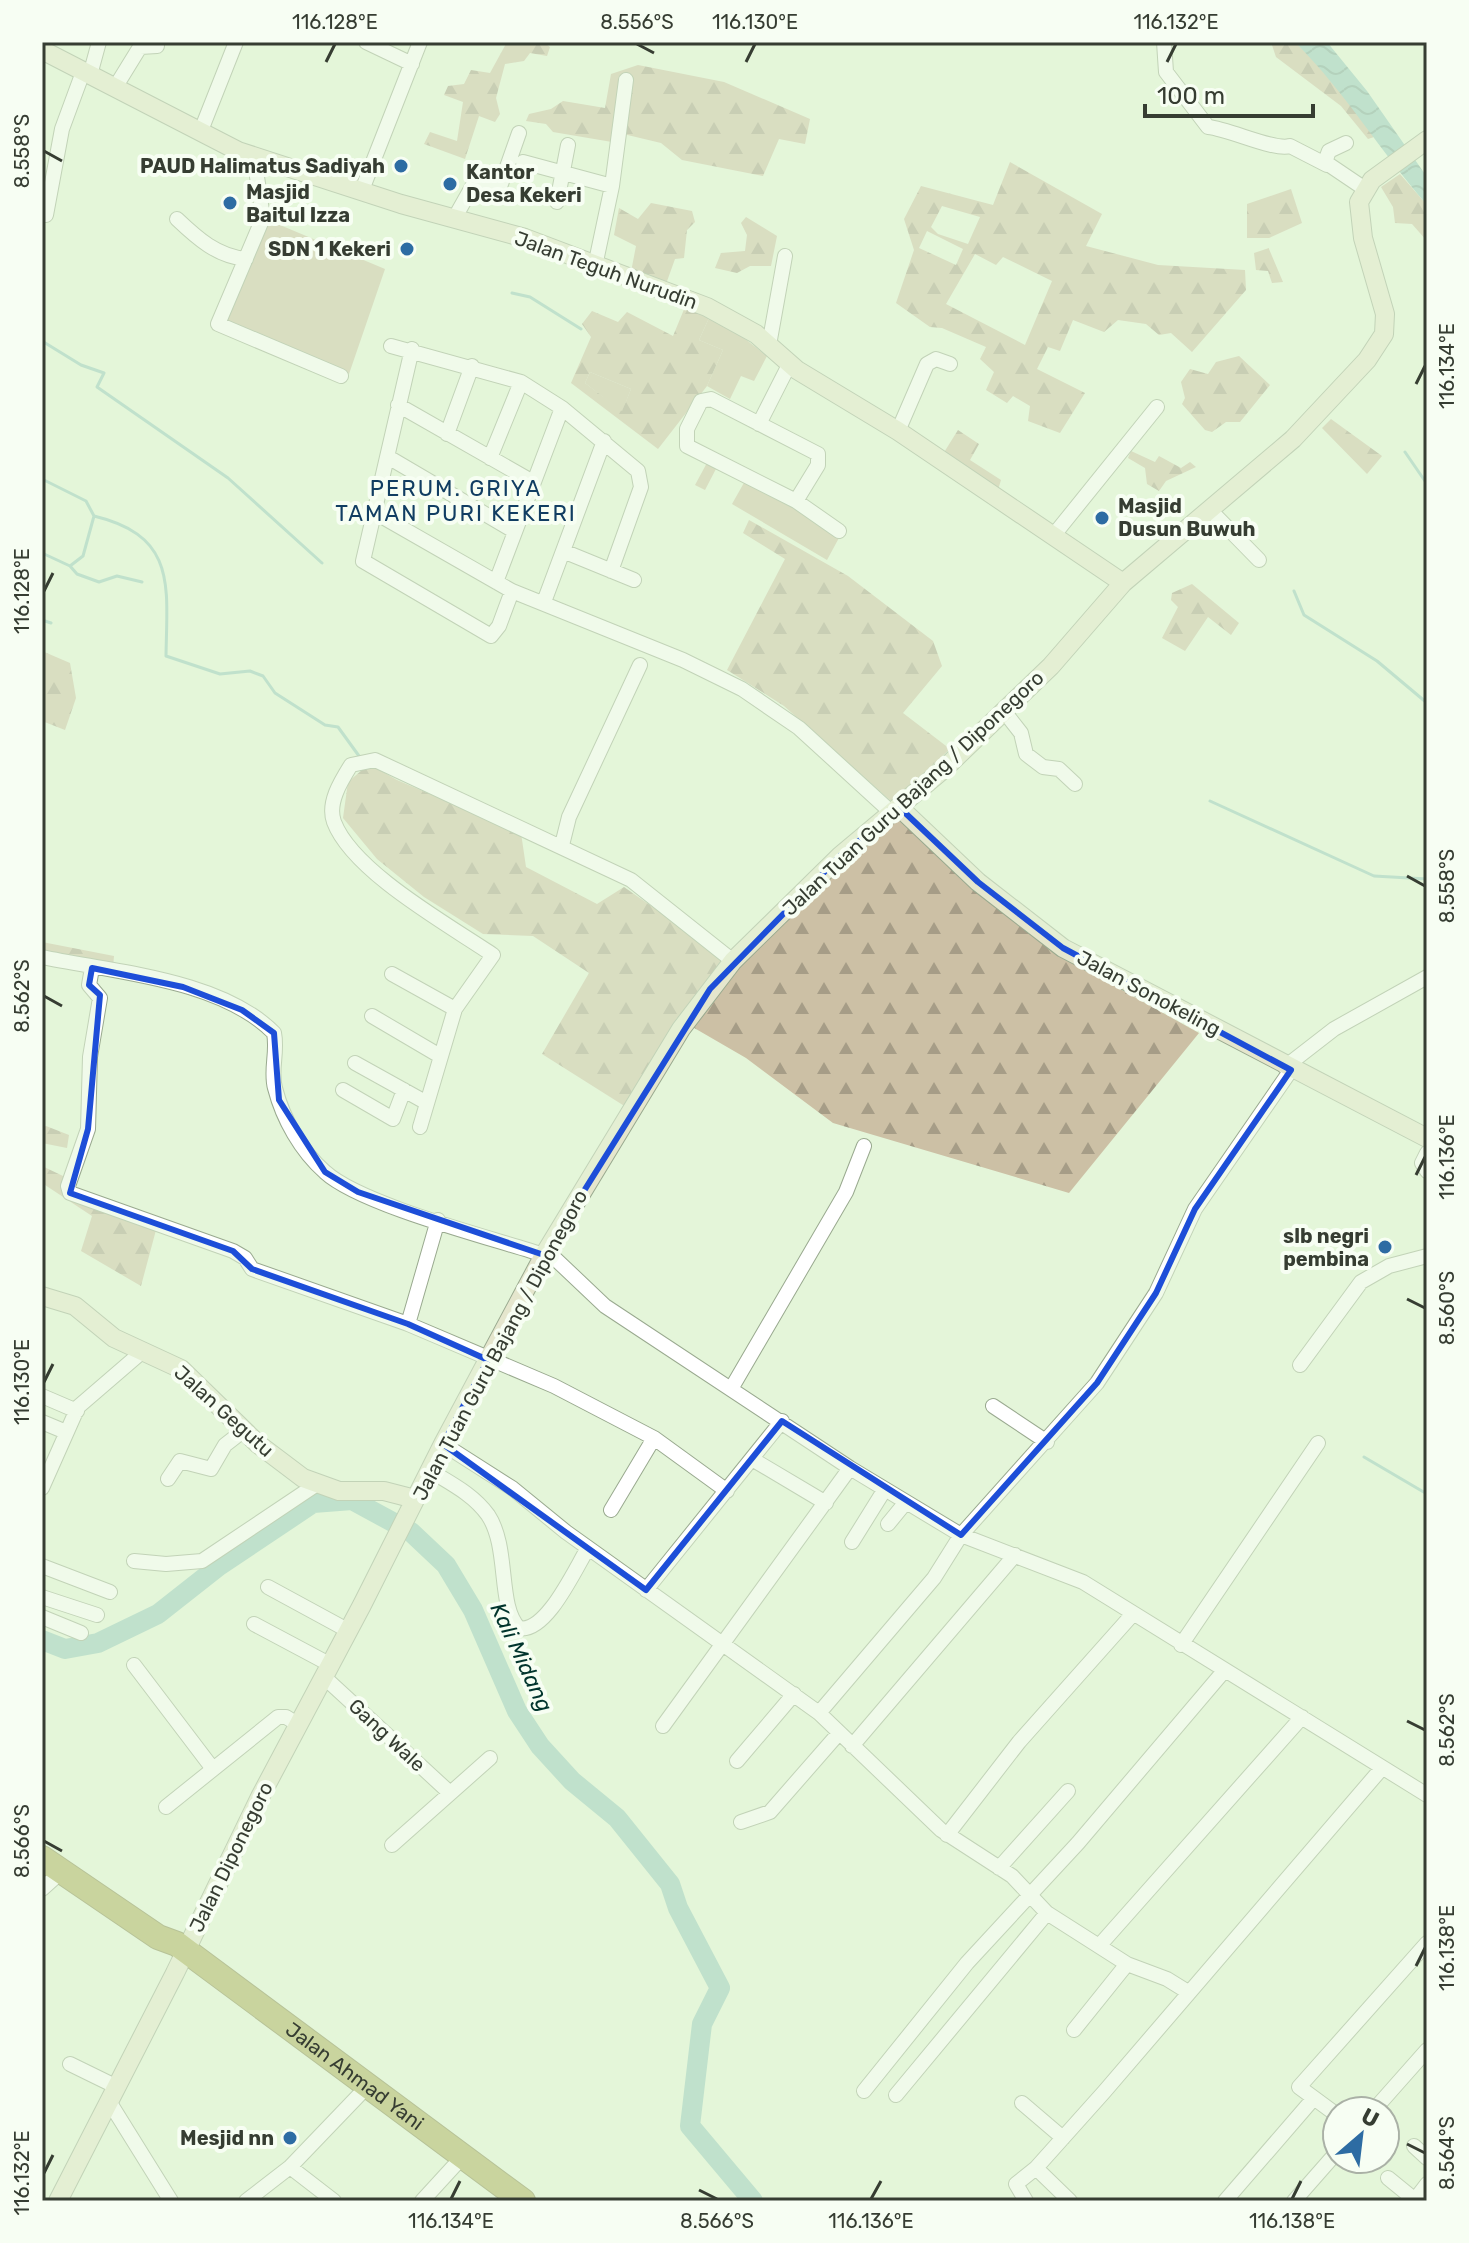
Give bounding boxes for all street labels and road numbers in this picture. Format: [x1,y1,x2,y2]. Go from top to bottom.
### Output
street label: Jalan Teguh Nurudin [511,226,701,314]
street label: Jalan Tuan Guru Bajang / Diponegoro [777,665,1049,921]
street label: Jalan Sonokeling [1073,945,1225,1041]
street label: Jalan Tuan Guru Bajang / Diponegoro [408,1186,592,1504]
street label: Jalan Gegutu [169,1360,279,1462]
street label: Gang Wale [344,1693,430,1777]
street label: Jalan Diponegoro [184,1778,278,1936]
street label: Jalan Ahmad Yani [281,2017,428,2135]

